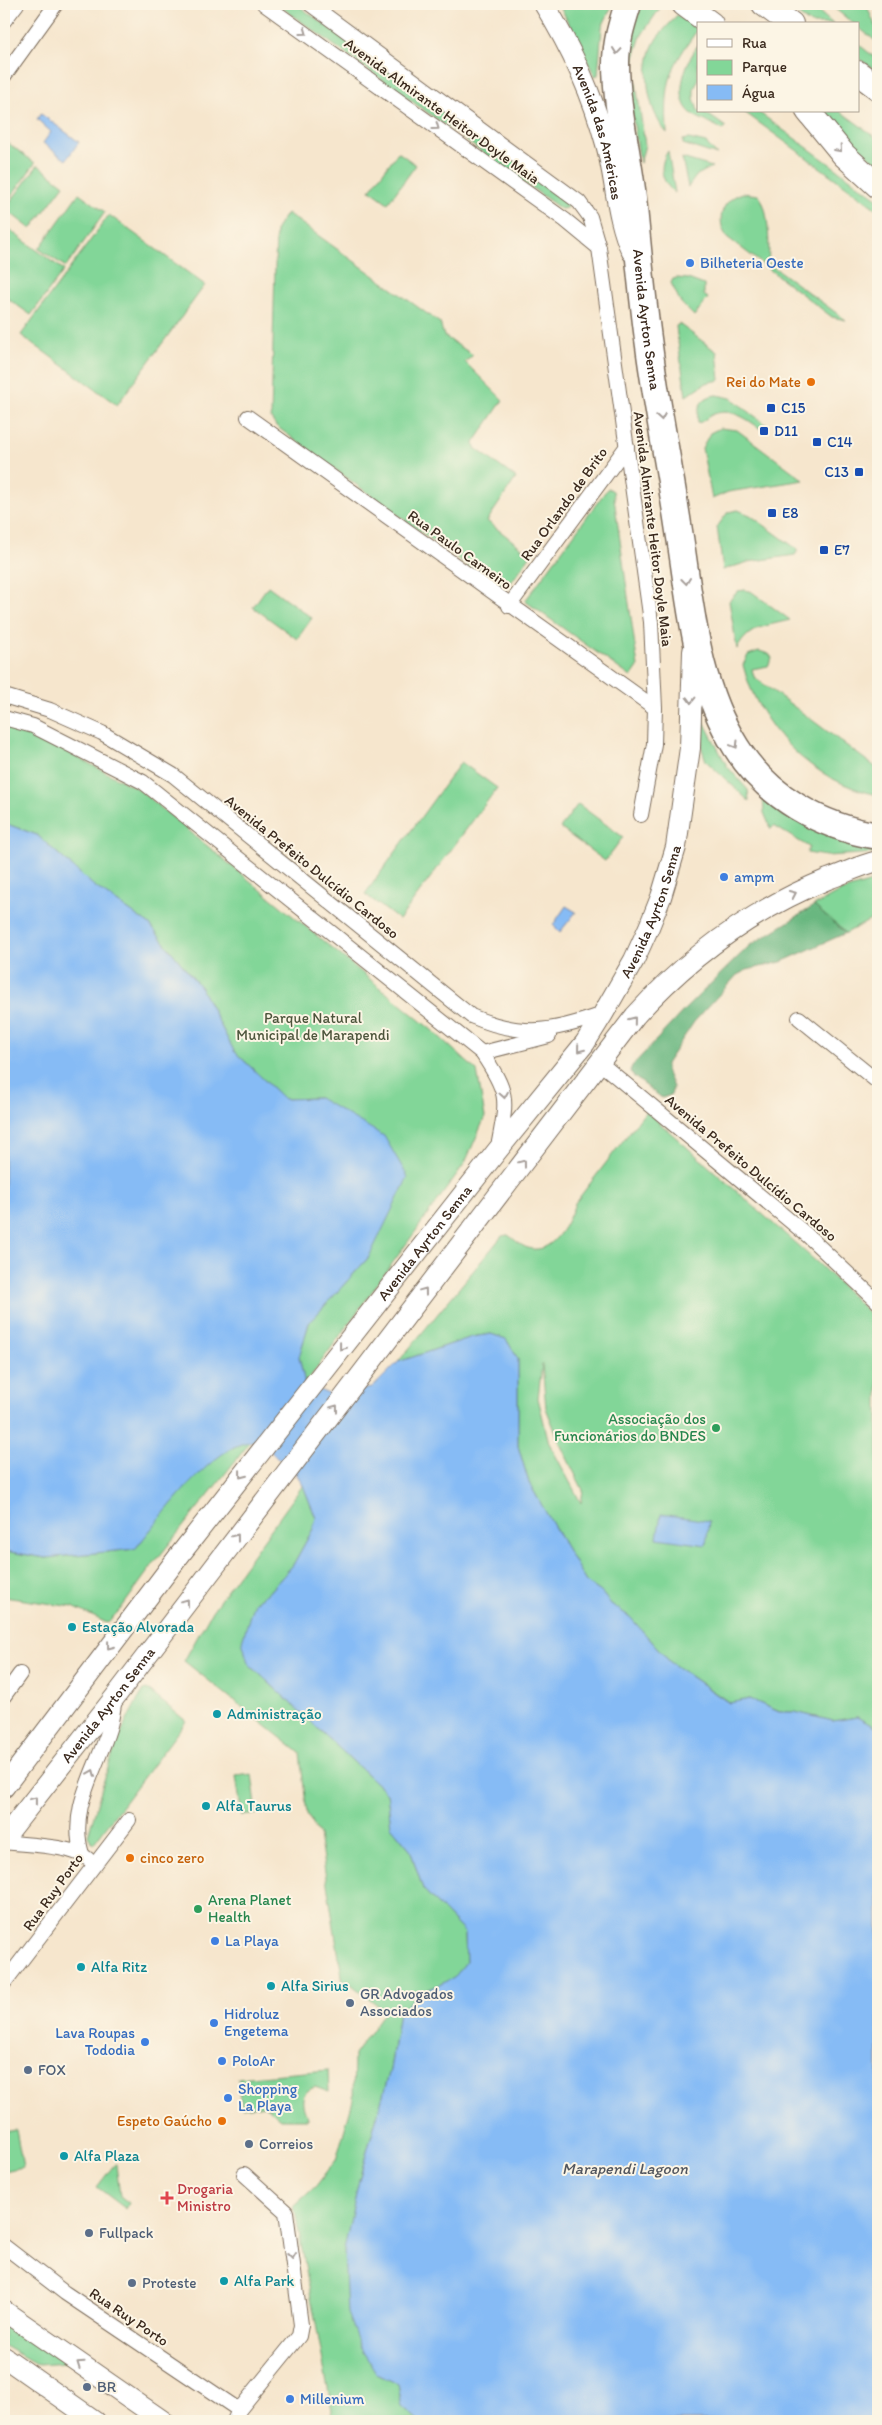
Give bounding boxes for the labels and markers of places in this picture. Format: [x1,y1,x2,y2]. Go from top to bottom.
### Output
place label: Bilheteria Oeste [700,254,804,272]
marker: Bilheteria Oeste [684,257,696,269]
place label: Rei do Mate [726,373,801,391]
marker: Rei do Mate [805,376,817,388]
place label: C15 [781,399,806,417]
marker: C15 [765,402,777,414]
place label: D11 [774,422,798,440]
marker: D11 [758,425,770,437]
place label: C14 [827,433,853,451]
marker: C14 [811,436,823,448]
place label: C13 [824,463,849,481]
marker: C13 [853,466,865,478]
place label: E8 [782,504,799,522]
marker: E8 [766,507,778,519]
place label: E7 [834,541,850,559]
marker: E7 [818,544,830,556]
place label: ampm [734,868,775,886]
marker: ampm [718,871,730,883]
place label: Associação dos Funcionários do BNDES [554,1410,706,1445]
marker: Associação dos Funcionários do BNDES [710,1422,722,1434]
place label: Estação Alvorada [82,1618,195,1636]
marker: Estação Alvorada [66,1621,78,1633]
place label: Administração [227,1705,322,1723]
marker: Administração [211,1708,223,1720]
place label: Alfa Taurus [216,1797,292,1815]
marker: Alfa Taurus [200,1800,212,1812]
place label: cinco zero [140,1849,204,1867]
marker: cinco zero [124,1852,136,1864]
place label: Arena Planet Health [208,1891,292,1926]
marker: Arena Planet Health [192,1903,204,1915]
place label: La Playa [225,1932,279,1950]
marker: La Playa [209,1935,221,1947]
place label: Alfa Ritz [91,1958,147,1976]
marker: Alfa Ritz [75,1961,87,1973]
place label: Alfa Sirius [281,1977,349,1995]
marker: Alfa Sirius [265,1980,277,1992]
place label: GR Advogados Associados [360,1985,454,2020]
marker: GR Advogados Associados [344,1997,356,2009]
place label: Hidroluz Engetema [224,2005,289,2040]
marker: Hidroluz Engetema [208,2017,220,2029]
place label: Lava Roupas Tododia [55,2024,135,2059]
marker: Lava Roupas Tododia [139,2036,151,2048]
place label: PoloAr [232,2052,275,2070]
marker: PoloAr [216,2055,228,2067]
place label: FOX [38,2061,66,2079]
marker: FOX [22,2064,34,2076]
place label: Shopping La Playa [238,2080,298,2115]
marker: Shopping La Playa [222,2092,234,2104]
place label: Espeto Gaúcho [117,2112,212,2130]
marker: Espeto Gaúcho [216,2115,228,2127]
place label: Correios [259,2135,314,2153]
marker: Correios [243,2138,255,2150]
place label: Alfa Plaza [74,2147,140,2165]
marker: Alfa Plaza [58,2150,70,2162]
place label: Drogaria Ministro [177,2180,233,2215]
marker: Drogaria Ministro [161,2192,173,2204]
place label: Fullpack [99,2224,154,2242]
marker: Fullpack [83,2227,95,2239]
place label: Alfa Park [234,2272,295,2290]
place label: Proteste [142,2274,197,2292]
marker: Alfa Park [218,2275,230,2287]
marker: Proteste [126,2277,138,2289]
place label: BR [97,2378,117,2396]
marker: BR [81,2381,93,2393]
place label: Millenium [300,2390,365,2408]
marker: Millenium [284,2393,296,2405]

